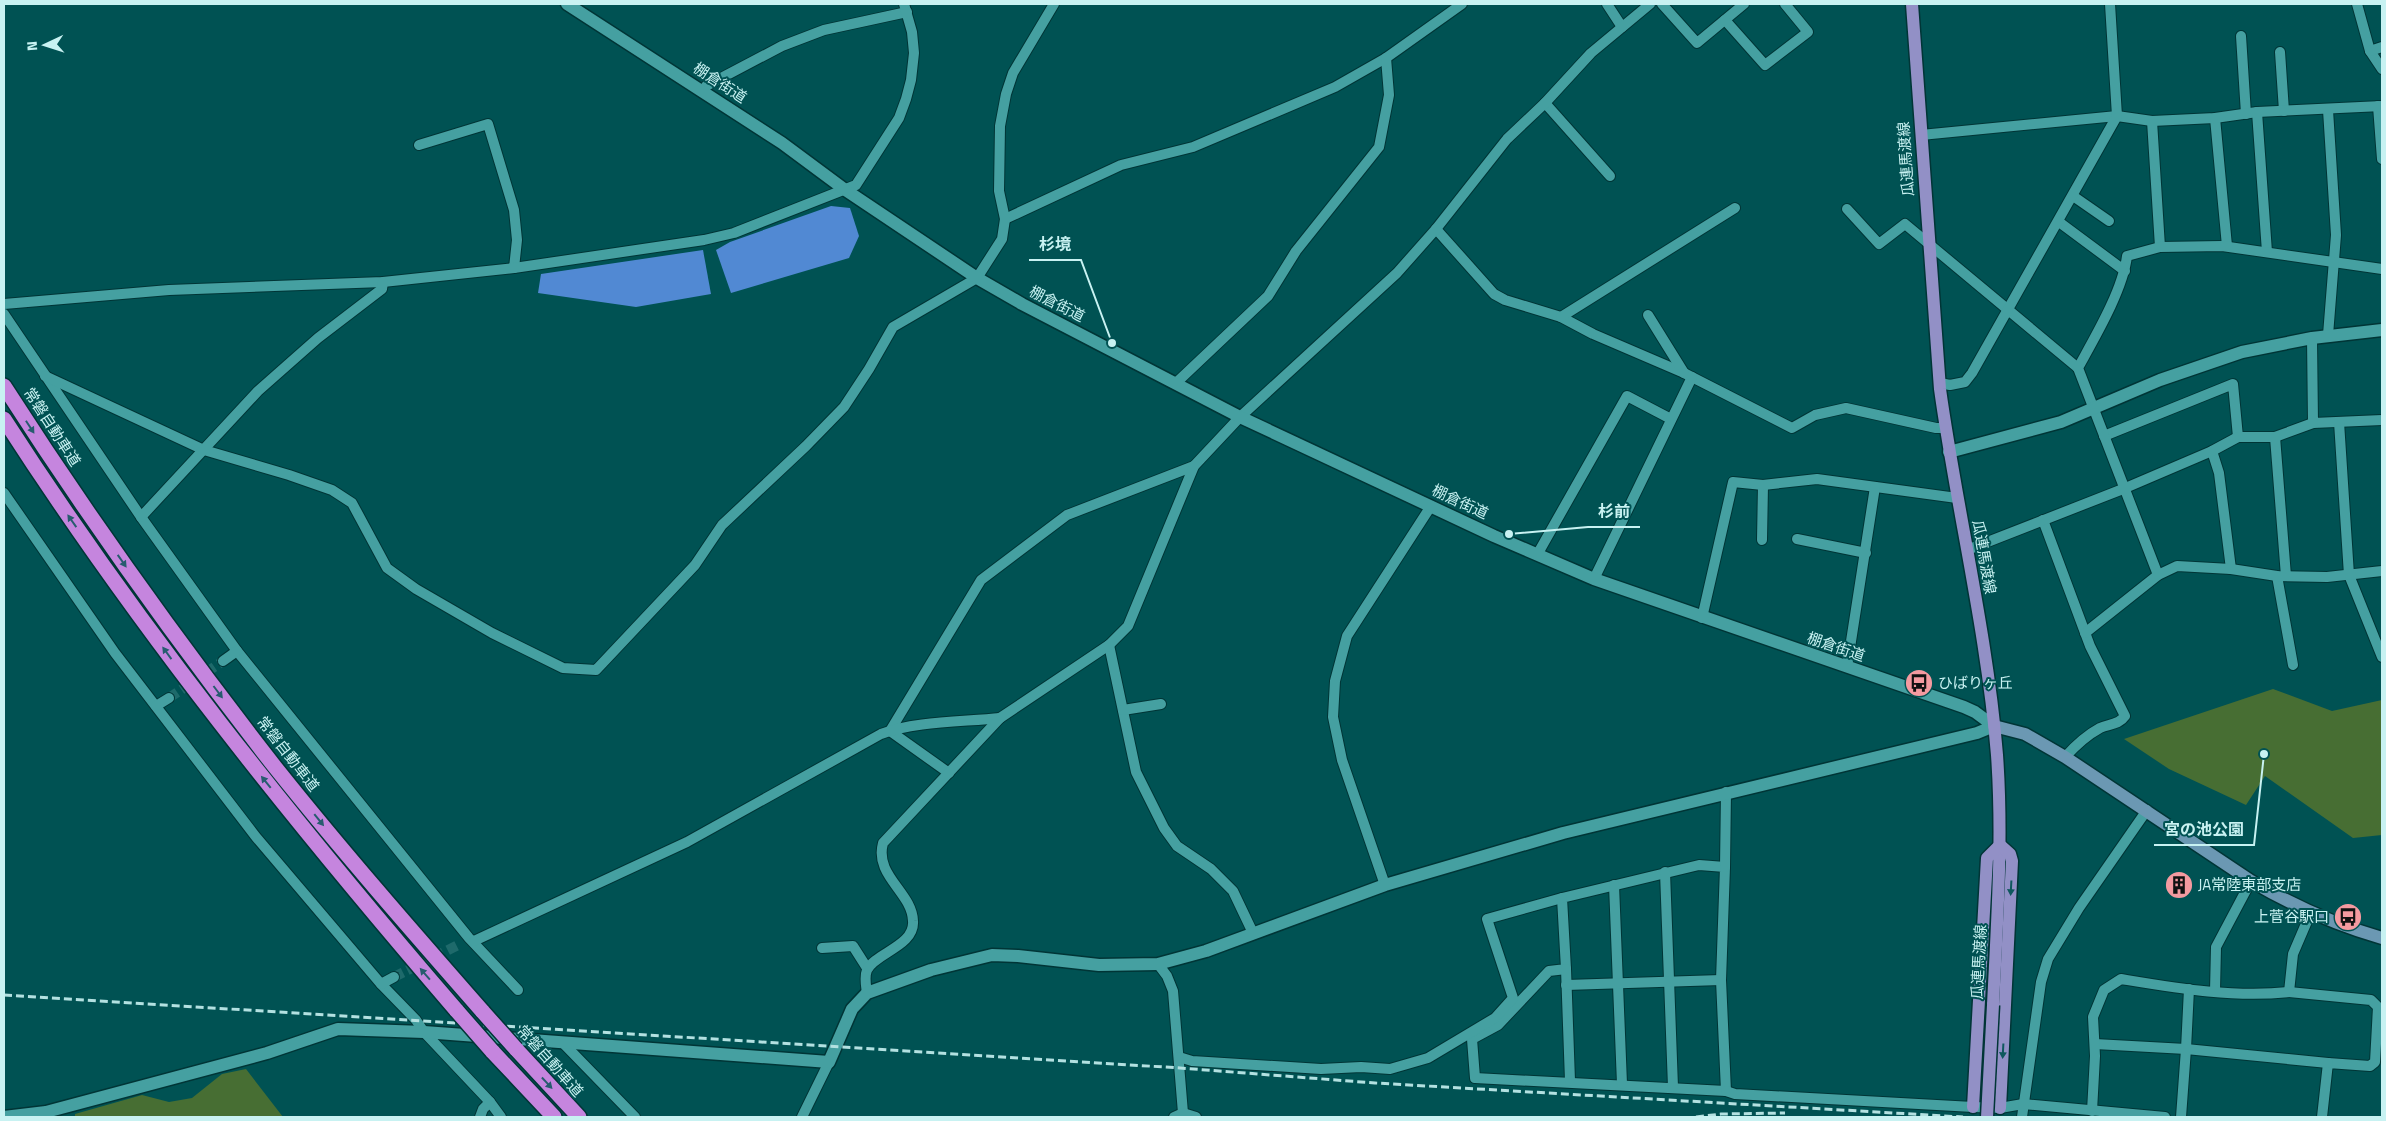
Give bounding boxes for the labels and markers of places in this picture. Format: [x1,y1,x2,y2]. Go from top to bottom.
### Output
callout: 杉境 [1029,229,1081,260]
callout: 杉前 [1588,496,1640,527]
bus stop icon: ひばりヶ丘 [1904,668,1934,698]
place label: ひばりヶ丘 [1938,671,2013,694]
callout: 宮の池公園 [2154,814,2254,845]
building icon: JA常陸東部支店 [2164,870,2194,900]
place label: JA常陸東部支店 [2198,873,2301,896]
bus stop icon: 上菅谷駅口 [2333,902,2363,932]
place label: 上菅谷駅口 [2254,905,2329,928]

